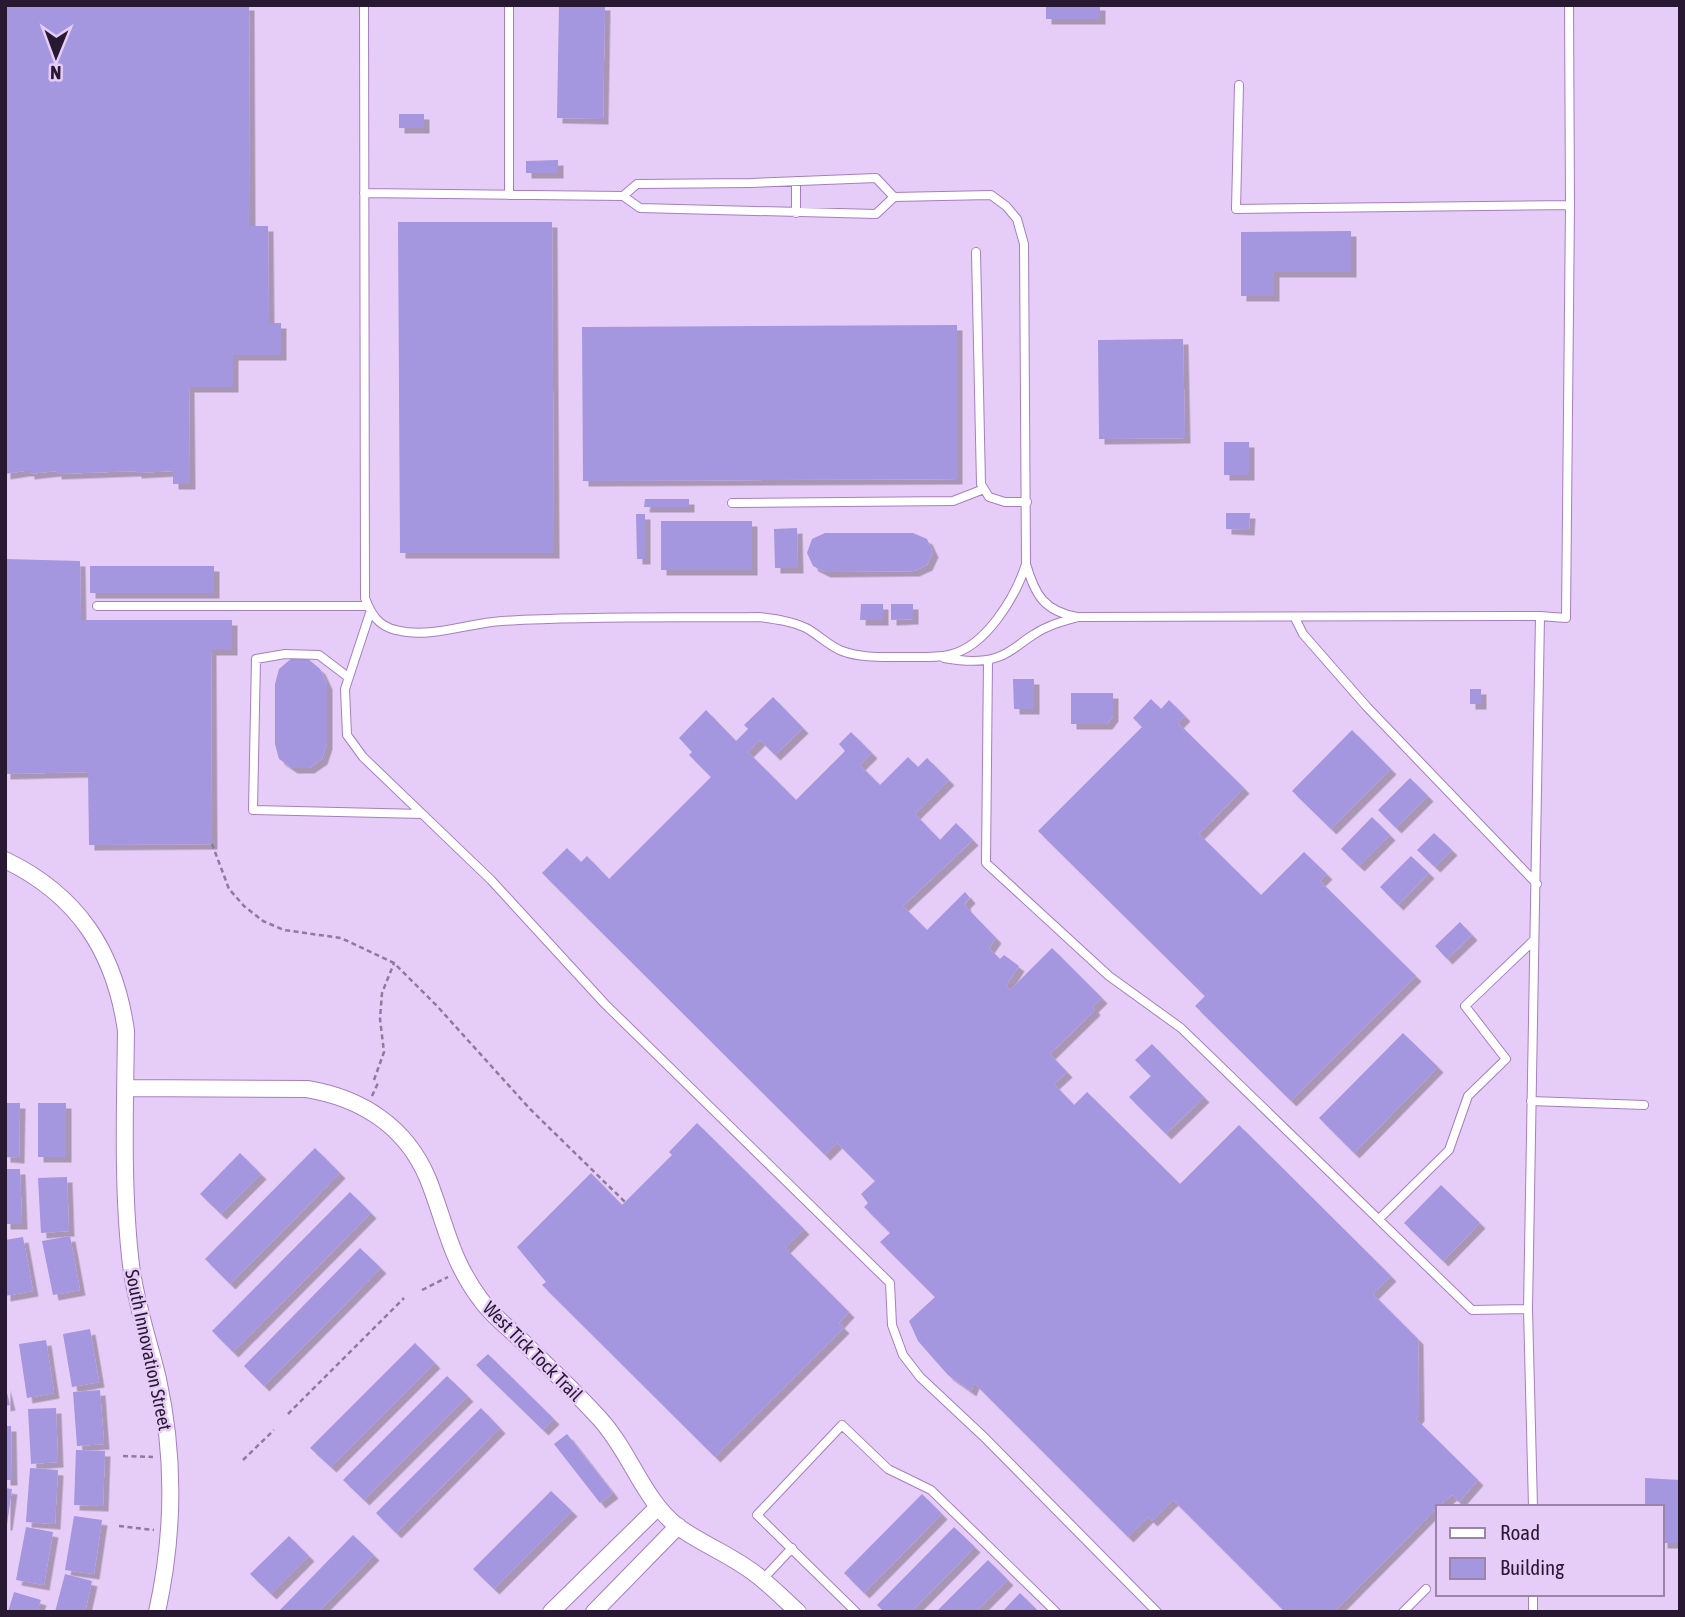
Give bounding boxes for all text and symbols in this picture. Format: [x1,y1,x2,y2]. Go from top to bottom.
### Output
north arrow [21,21,91,91]
text: N [50,62,62,84]
street label: South Innovation Street [121,1267,177,1433]
street label: West Tick Tock Trail [479,1297,587,1405]
legend [1436,1505,1664,1596]
text: Road [1500,1520,1540,1544]
text: Building [1500,1555,1564,1579]

